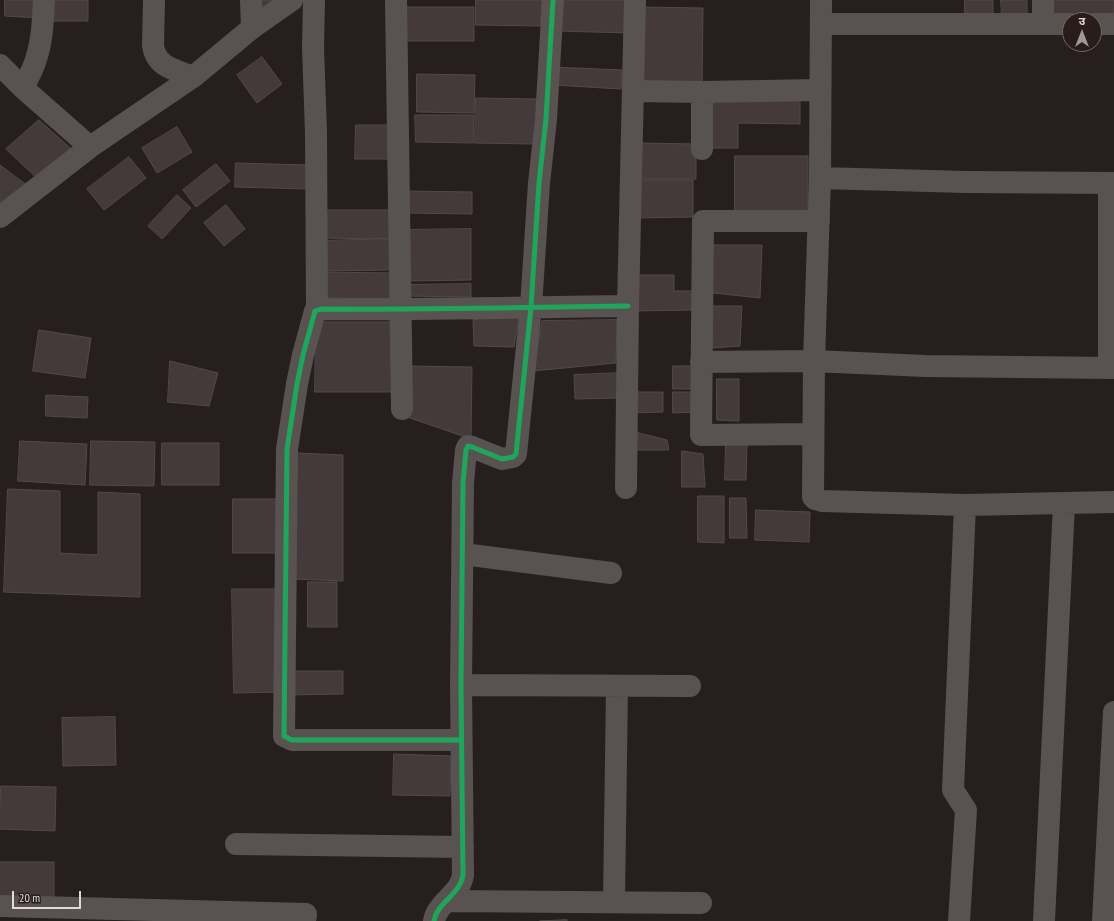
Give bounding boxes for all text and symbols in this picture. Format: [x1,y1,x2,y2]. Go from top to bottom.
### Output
north arrow [1062,12,1102,52]
text: उ [1079,14,1085,28]
scale bar [14,883,83,909]
text: 20 m [19,890,40,905]

